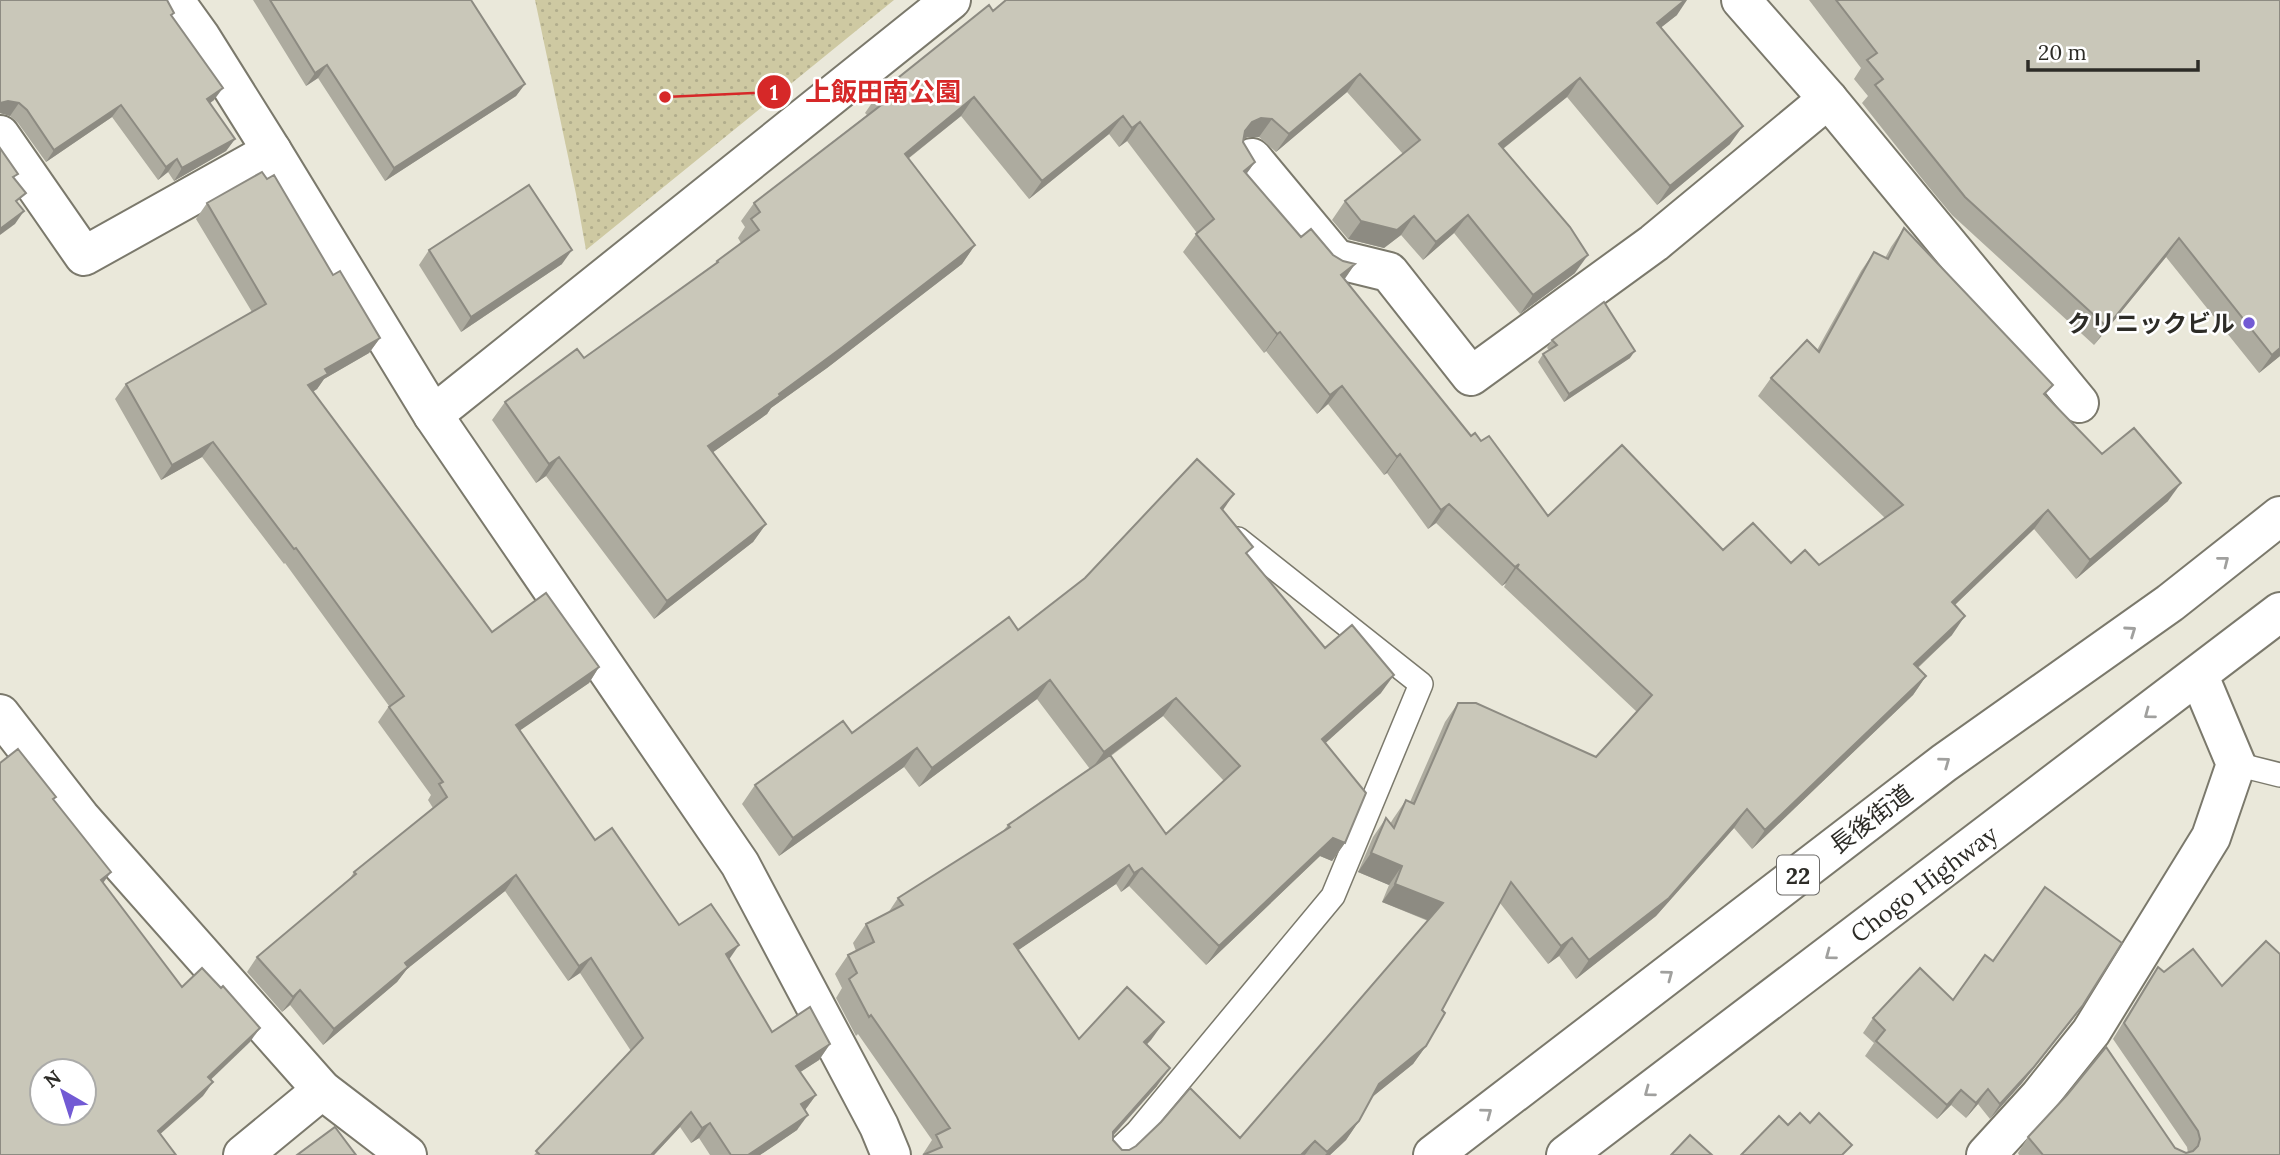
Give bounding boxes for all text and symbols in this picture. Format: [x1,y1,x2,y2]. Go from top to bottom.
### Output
scale bar [2028,28,2198,72]
text: 20 m [2038,39,2087,66]
callout: 上飯田南公園 [756,69,975,116]
text: 上飯田南公園 [805,75,961,108]
text: 1 [770,79,778,106]
place label: クリニックビル [2067,308,2235,339]
marker: クリニックビル [2241,315,2257,331]
one-way arrow [2216,556,2228,569]
one-way arrow [2123,627,2136,639]
one-way arrow [2144,706,2156,719]
one-way arrow [1938,758,1950,771]
street label: 長後街道 [1823,778,1919,860]
street label: Chogo Highway [1844,818,2004,949]
road number: 22 [1777,856,1819,894]
one-way arrow [1826,947,1838,959]
one-way arrow [1660,971,1672,983]
north arrow [28,1057,98,1127]
text: N [39,1065,66,1093]
one-way arrow [1644,1084,1657,1097]
one-way arrow [1479,1109,1492,1122]

